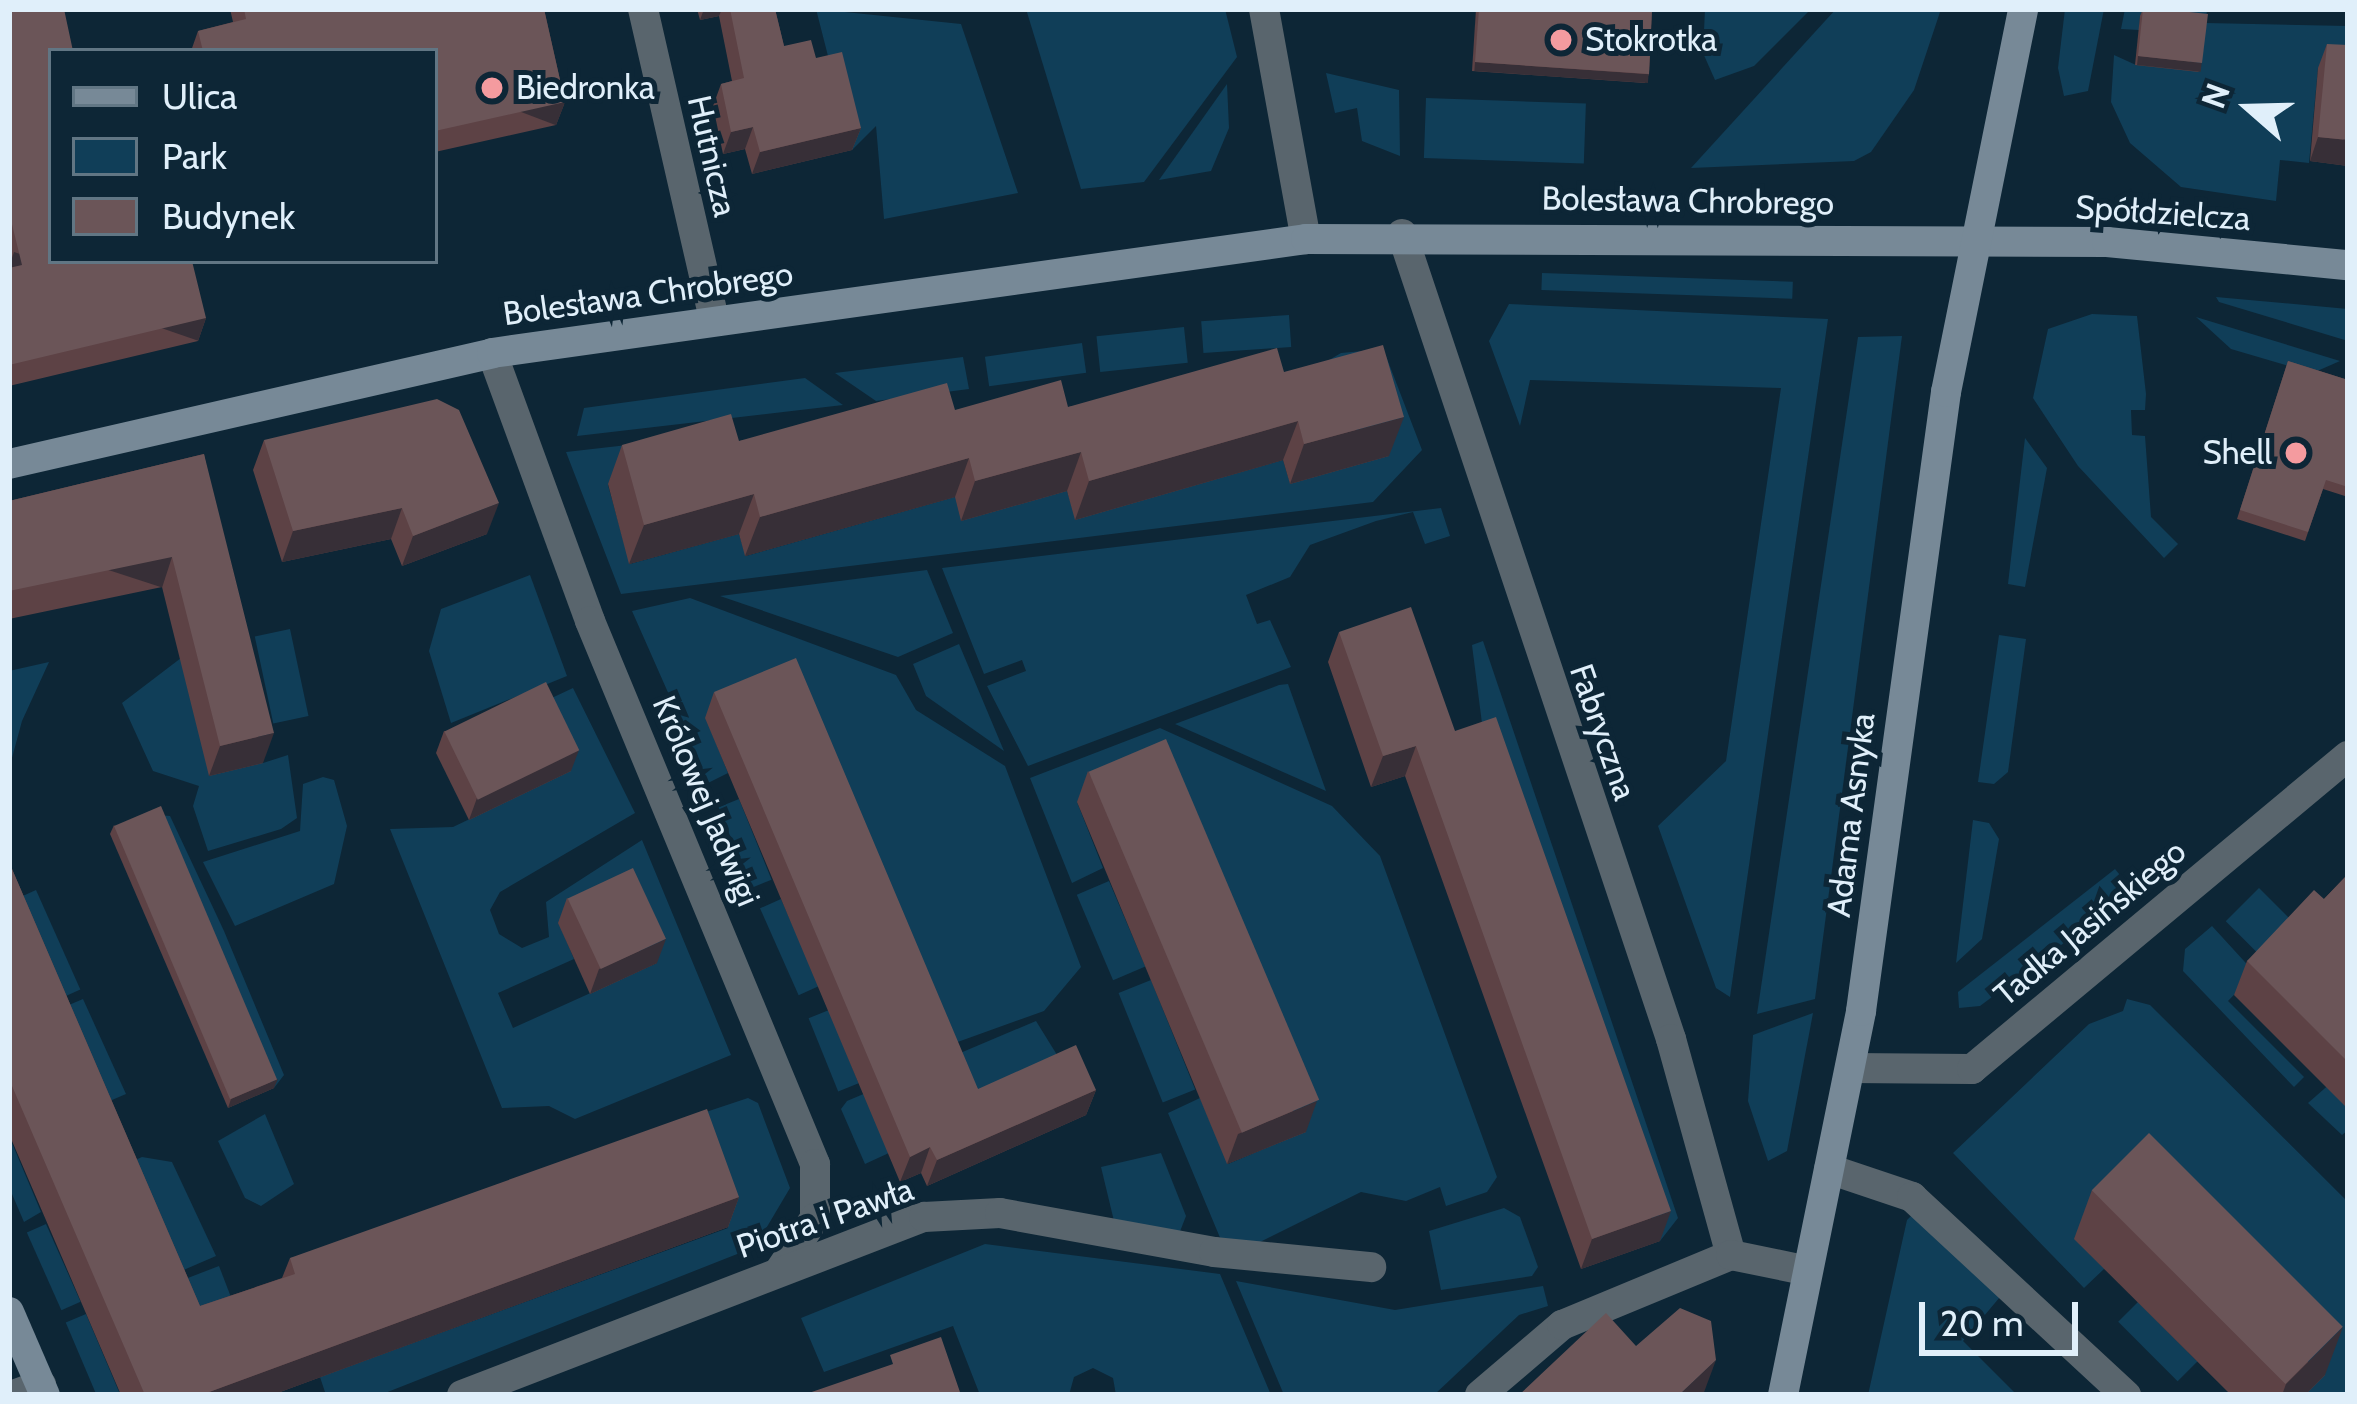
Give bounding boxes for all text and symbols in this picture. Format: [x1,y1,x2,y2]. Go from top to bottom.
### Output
place label: Stokrotka [1585,20,1717,60]
marker: Stokrotka [1548,27,1574,53]
legend [48,48,438,264]
north arrow [2189,48,2309,168]
place label: Biedronka [516,68,655,108]
text: Ulica [162,74,237,118]
marker: Biedronka [479,75,505,101]
text: N [2192,78,2238,113]
street label: Hutnicza [679,92,745,220]
text: Park [162,134,227,178]
street label: Bolesława Chrobrego [1541,179,1835,223]
street label: Spółdzielcza [2074,187,2252,239]
text: Budynek [162,194,295,238]
street label: Bolesława Chrobrego [500,254,796,334]
place label: Shell [2203,433,2272,473]
marker: Shell [2283,440,2309,466]
street label: Fabryczna [1561,659,1645,805]
street label: Królowej Jadwigi [644,690,768,912]
street label: Adama Asnyka [1819,711,1883,919]
street label: Tadka Jasińskiego [1986,831,2194,1015]
street label: Piotra i Pawła [732,1169,918,1267]
scale bar [1925,1278,2084,1352]
text: 20 m [1940,1301,2024,1345]

